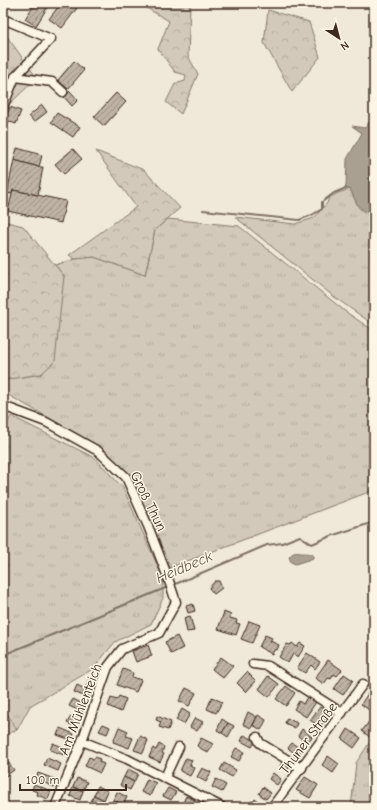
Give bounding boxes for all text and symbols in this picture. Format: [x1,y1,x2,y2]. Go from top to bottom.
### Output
north arrow [319,18,359,58]
text: N [338,38,351,53]
street label: Groß Thun [127,469,170,534]
water label: Heidbeck [153,547,216,587]
street label: Am Mühlenteich [55,661,106,757]
street label: Thuner Straße [276,699,341,778]
scale bar [20,766,126,792]
text: 100 m [26,773,59,787]

